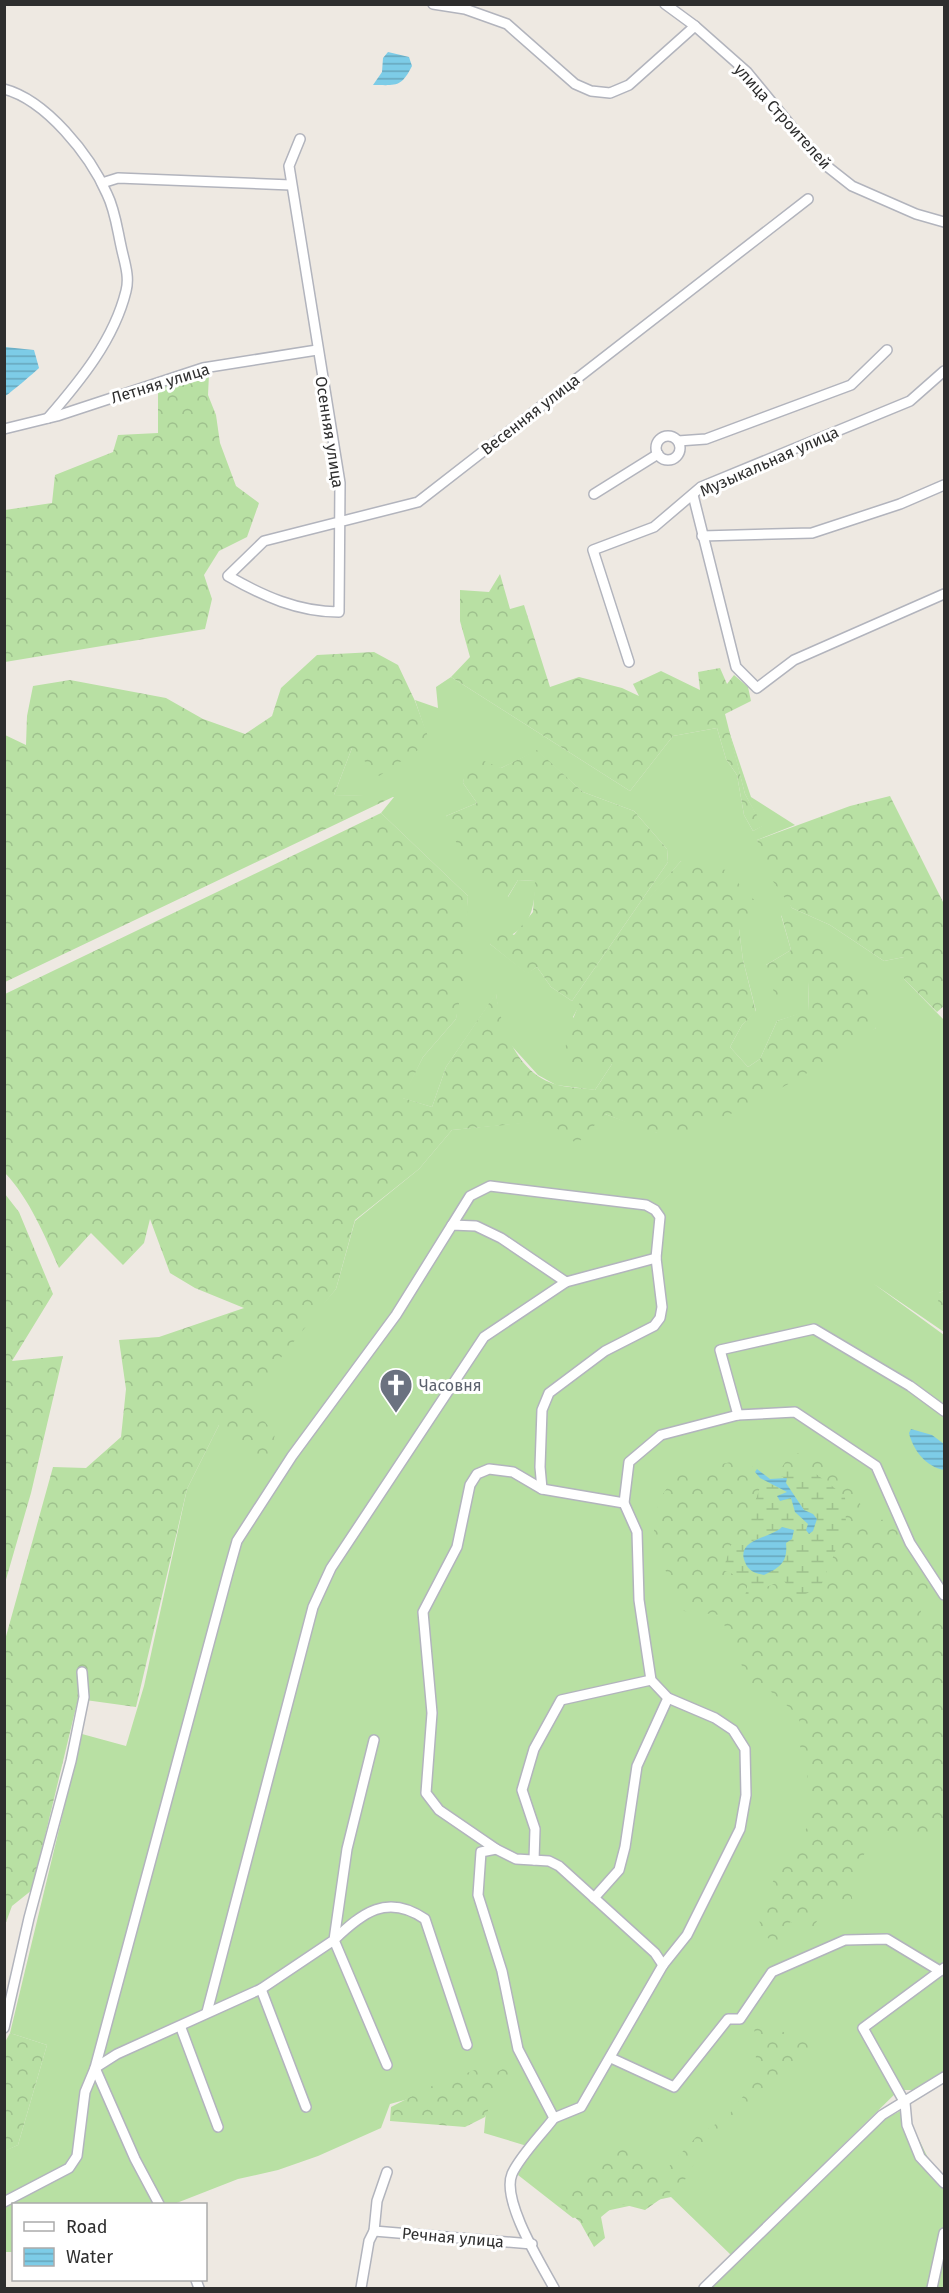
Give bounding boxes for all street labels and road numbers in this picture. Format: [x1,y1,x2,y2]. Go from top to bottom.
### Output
street label: улица Строителей [730,60,835,173]
street label: Летняя улица [109,359,212,407]
street label: Весенняя улица [477,370,583,459]
street label: Осенняя улица [311,375,348,489]
street label: Музыкальная улица [697,422,842,501]
street label: Речная улица [401,2224,505,2251]

